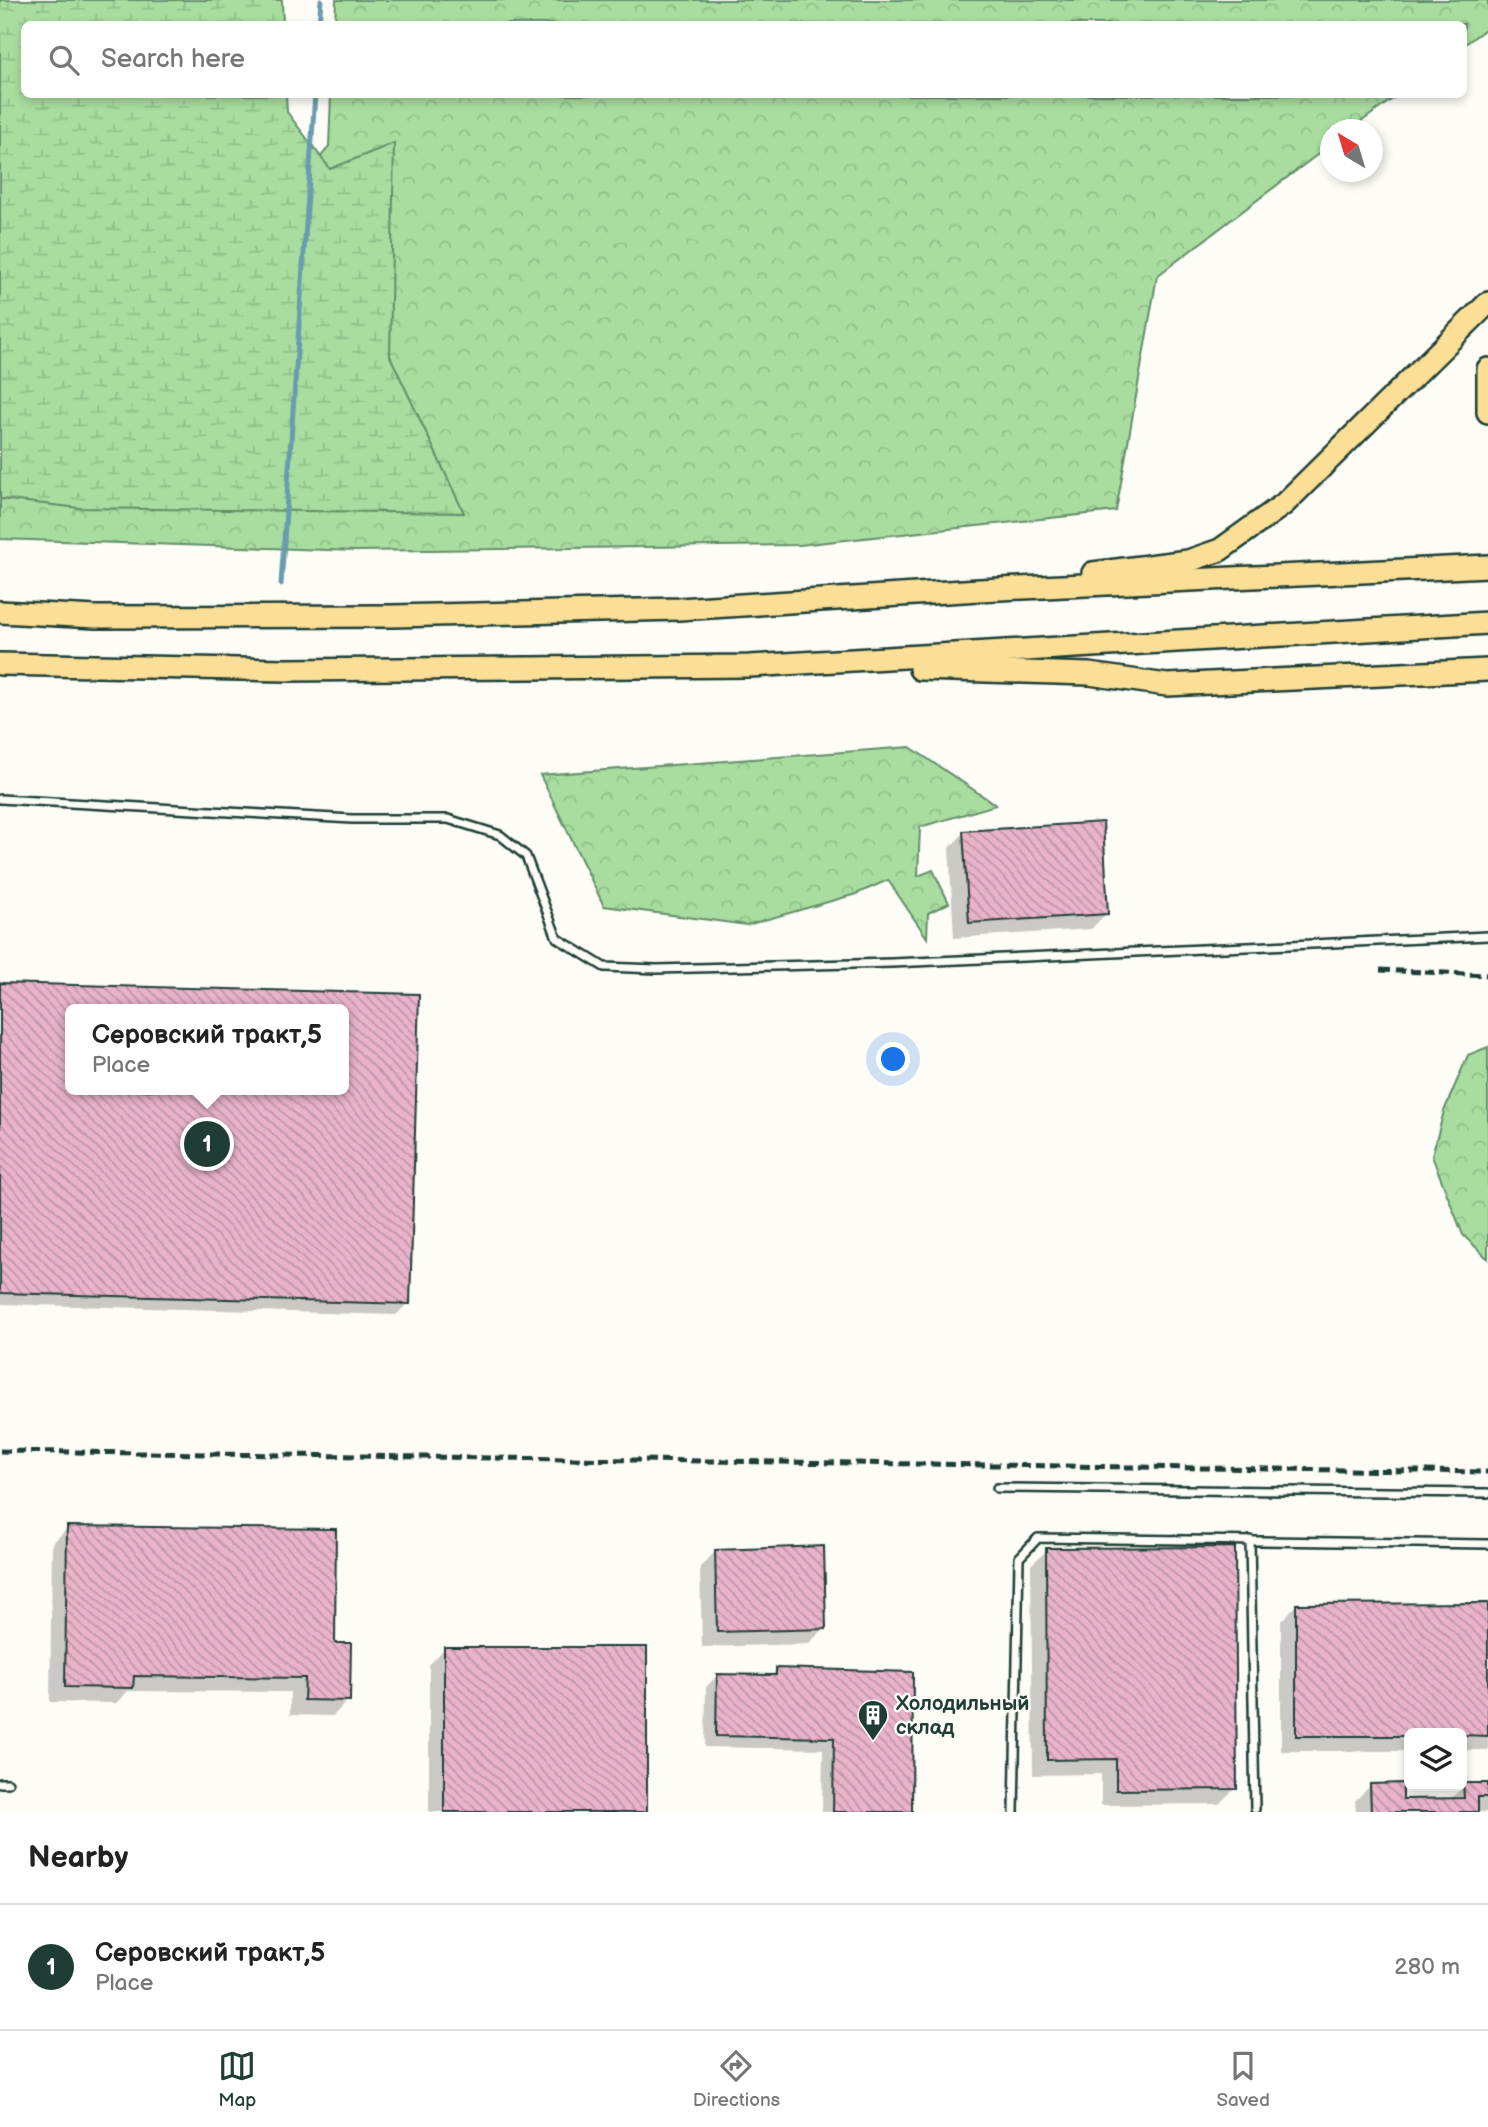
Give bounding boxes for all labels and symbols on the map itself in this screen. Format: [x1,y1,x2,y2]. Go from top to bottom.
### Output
north arrow [1320,119,1383,182]
your location [876,1042,910,1076]
pin: 1 [184,1118,230,1170]
place label: Холодильный склад [895,1691,1029,1740]
building icon: Холодильный склад [856,1698,890,1742]

